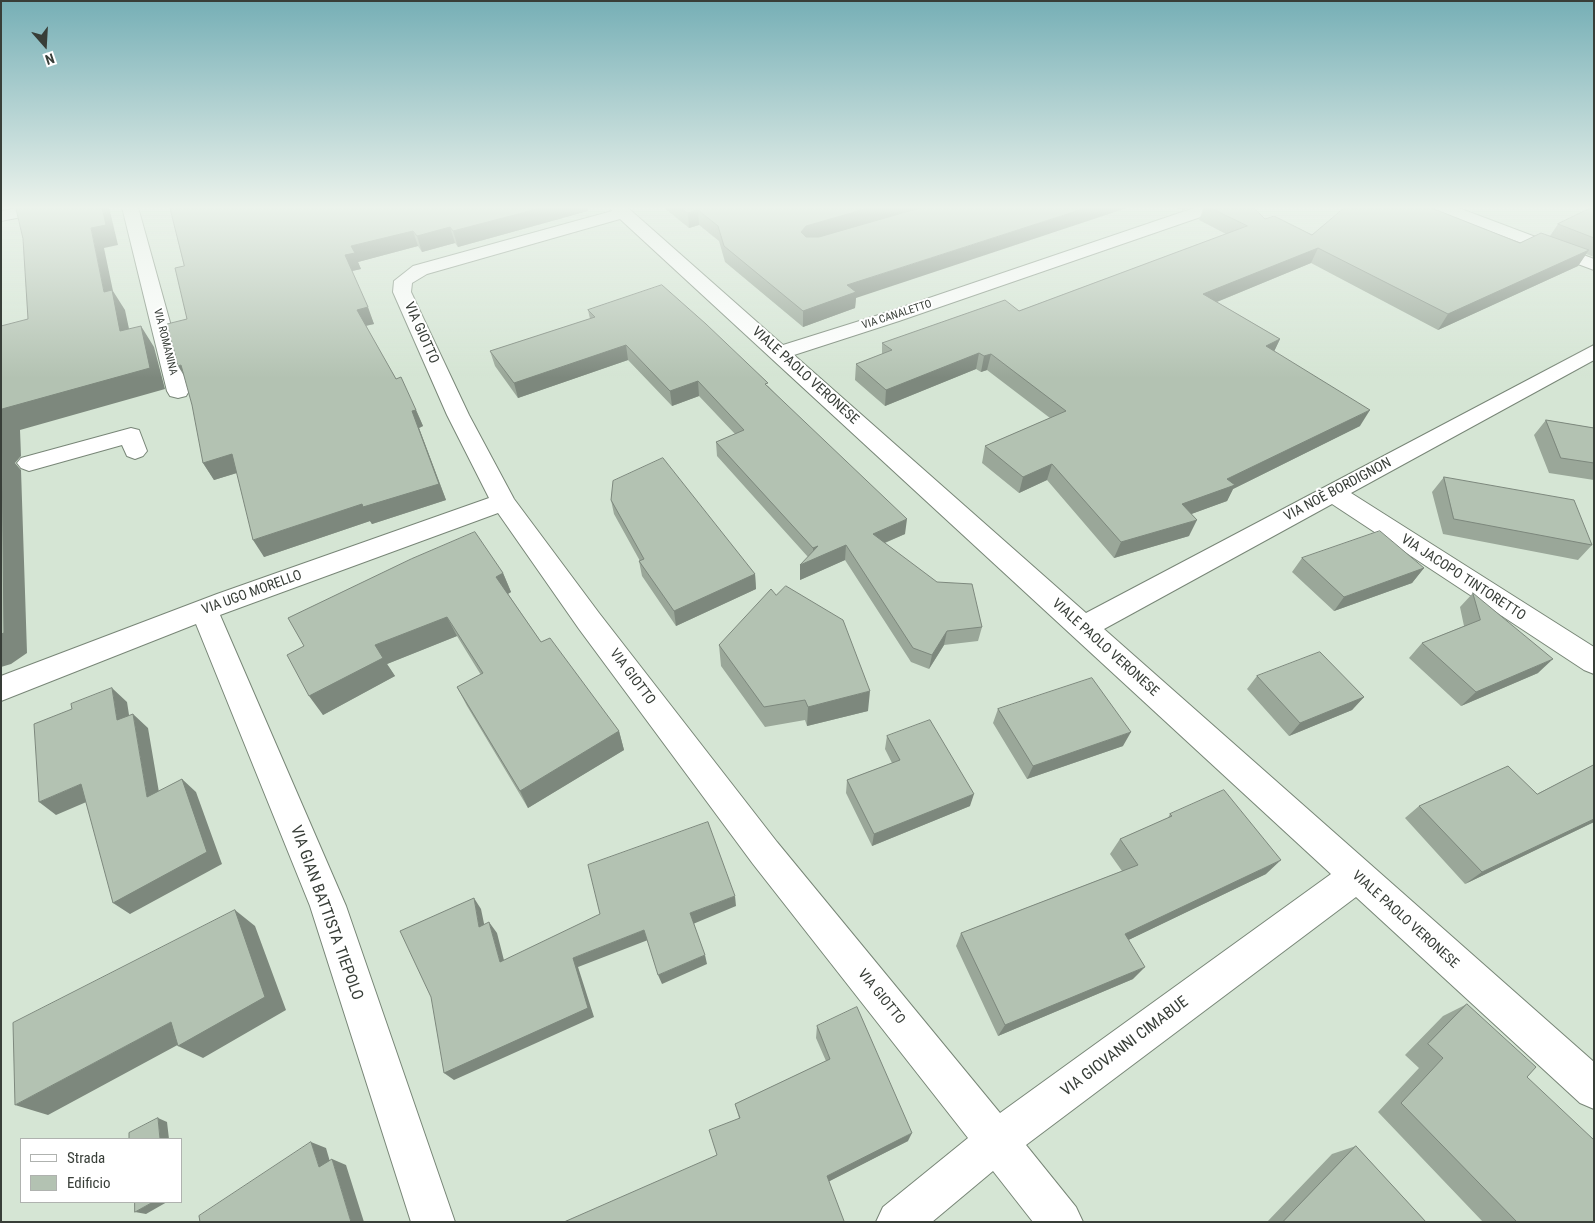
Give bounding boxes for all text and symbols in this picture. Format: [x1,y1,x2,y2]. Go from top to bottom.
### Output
north arrow [20,20,70,70]
text: N [43,50,57,68]
street label: VIA CANALETTO [860,298,934,332]
street label: VIA GIOTTO [400,300,442,366]
street label: VIA ROMANINA [150,307,180,377]
street label: VIALE PAOLO VERONESE [748,324,862,428]
street label: VIA NOÈ BORDIGNON [1282,455,1394,525]
street label: VIA JACOPO TINTORETTO [1397,531,1529,625]
street label: VIA UGO MORELLO [200,567,304,619]
street label: VIALE PAOLO VERONESE [1048,596,1162,700]
street label: VIA GIOTTO [606,646,658,708]
street label: VIA GIAN BATTISTA TIEPOLO [285,823,367,1003]
street label: VIALE PAOLO VERONESE [1348,868,1462,972]
street label: VIA GIOTTO [854,966,908,1028]
street label: VIA GIOVANNI CIMABUE [1058,993,1192,1101]
legend [20,1138,182,1203]
text: Strada [67,1149,105,1167]
text: Edificio [67,1174,110,1192]

